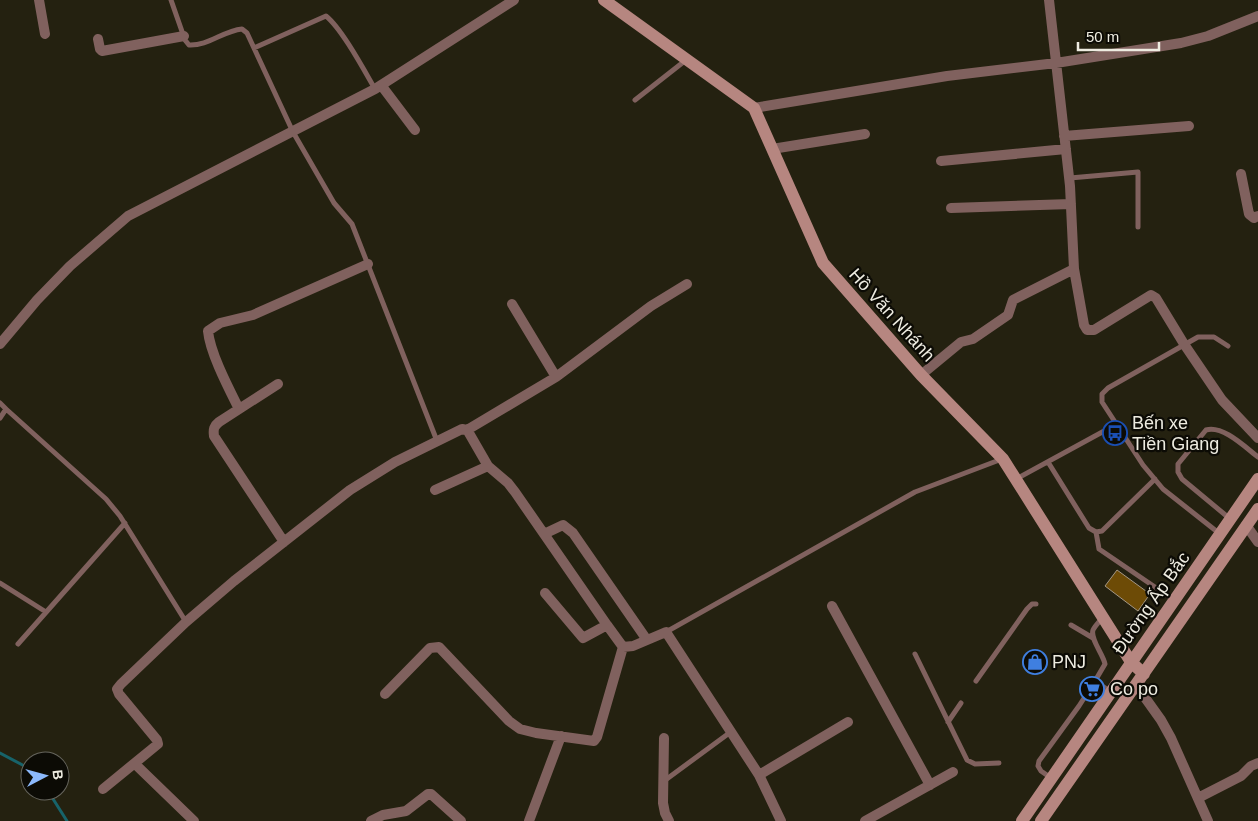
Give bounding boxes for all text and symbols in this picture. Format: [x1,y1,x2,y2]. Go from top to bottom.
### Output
scale bar [1078,20,1159,52]
text: 50 m [1086,28,1119,45]
street label: Hồ Văn Nhánh [845,264,939,366]
place label: Bến xe Tiền Giang [1132,413,1219,454]
bus stop icon: Bến xe Tiền Giang [1102,420,1128,446]
street label: Đường Ấp Bắc [1108,548,1194,658]
shop icon: PNJ [1022,649,1048,675]
place label: PNJ [1052,652,1086,672]
supermarket icon: Co po [1079,676,1105,702]
place label: Co po [1110,679,1158,699]
north arrow [20,751,70,801]
text: B [49,769,66,781]

